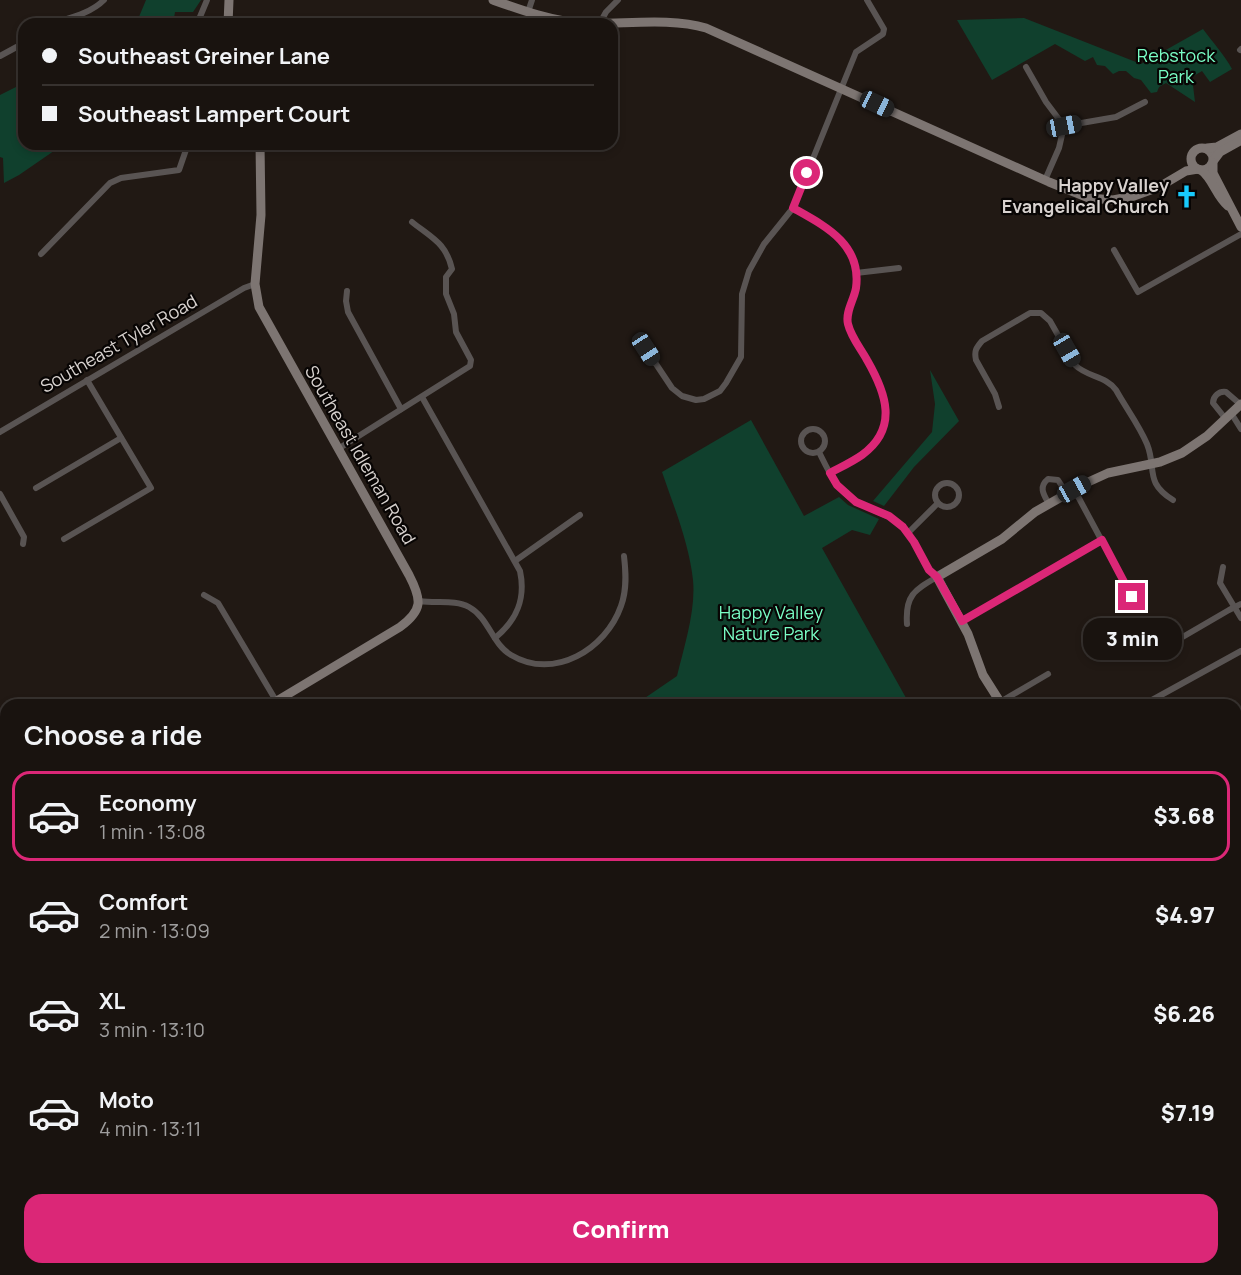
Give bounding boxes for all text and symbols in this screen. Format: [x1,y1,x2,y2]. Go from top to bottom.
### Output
text: Southeast Greiner Lane [78,41,330,71]
park label: Rebstock Park [1137,43,1216,88]
car [857,88,897,120]
text: Southeast Lampert Court [78,99,350,129]
car [1045,114,1083,138]
route start [793,159,820,186]
place label: Happy Valley Evangelical Church [1002,173,1169,218]
church icon: Happy Valley Evangelical Church [1174,183,1200,209]
street label: Southeast Tyler Road [36,288,201,398]
car [629,329,663,369]
car [1050,330,1084,370]
street label: Southeast Idleman Road [300,361,422,548]
car [1054,472,1094,506]
route end [1118,583,1145,610]
park label: Happy Valley Nature Park [719,600,824,645]
callout: 3 min [1082,618,1182,660]
text: 3 min [1106,625,1159,652]
text: Choose a ride [24,716,202,753]
text: Economy [99,788,197,818]
icon: car [27,789,81,843]
text: $3.68 [1153,801,1215,831]
text: 1 min · 13:08 [99,818,206,845]
text: Comfort [99,887,188,917]
icon: car [27,888,81,942]
text: $4.97 [1155,900,1215,930]
text: 2 min · 13:09 [99,917,210,944]
text: XL [99,986,125,1016]
icon: car [27,987,81,1041]
text: $6.26 [1153,999,1215,1029]
text: 3 min · 13:10 [99,1016,205,1043]
text: Moto [99,1085,154,1115]
icon: car [27,1086,81,1140]
text: $7.19 [1161,1098,1215,1128]
text: 4 min · 13:11 [99,1115,201,1142]
button: Confirm [24,1194,1218,1263]

